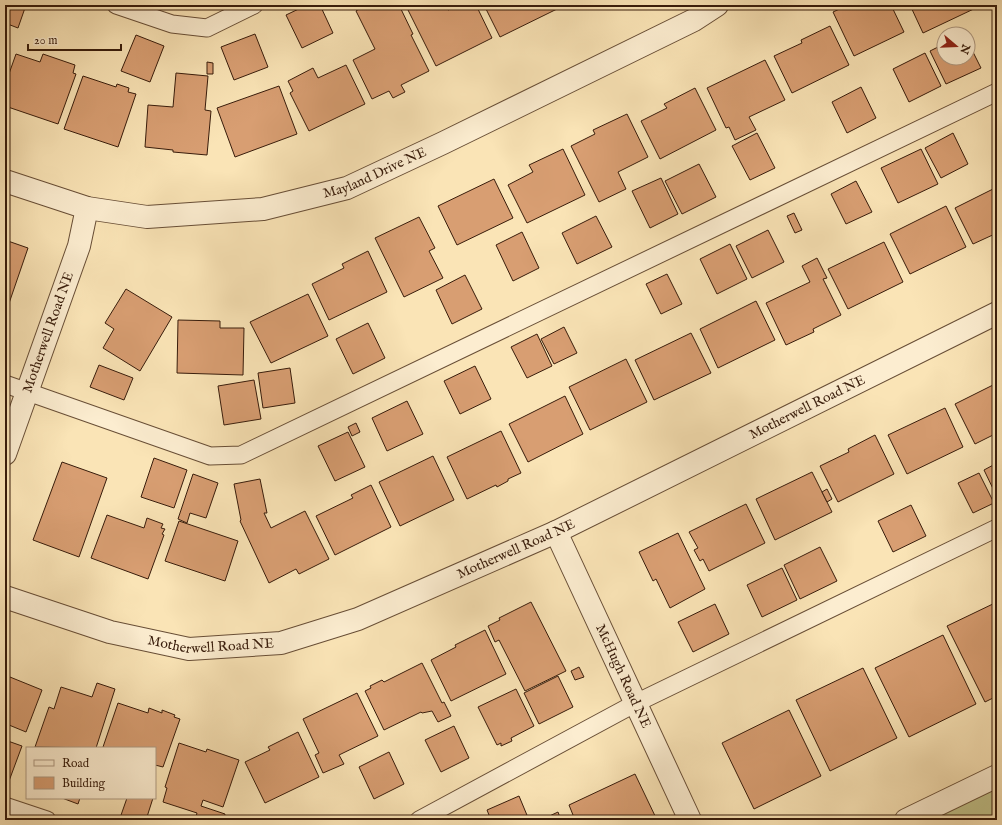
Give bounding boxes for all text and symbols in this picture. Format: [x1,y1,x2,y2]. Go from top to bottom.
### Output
scale bar [28,26,121,52]
north arrow [936,26,976,66]
text: 20 m [34,33,57,48]
text: N [956,41,973,56]
street label: Mayland Drive NE [321,143,430,203]
street label: Motherwell Road NE [18,269,78,395]
street label: Motherwell Road NE [746,371,868,444]
street label: Motherwell Road NE [454,515,578,583]
street label: McHugh Road NE [591,621,655,731]
street label: Motherwell Road NE [146,631,275,658]
legend [26,747,156,799]
text: Road [62,756,90,771]
text: Building [62,776,106,791]

